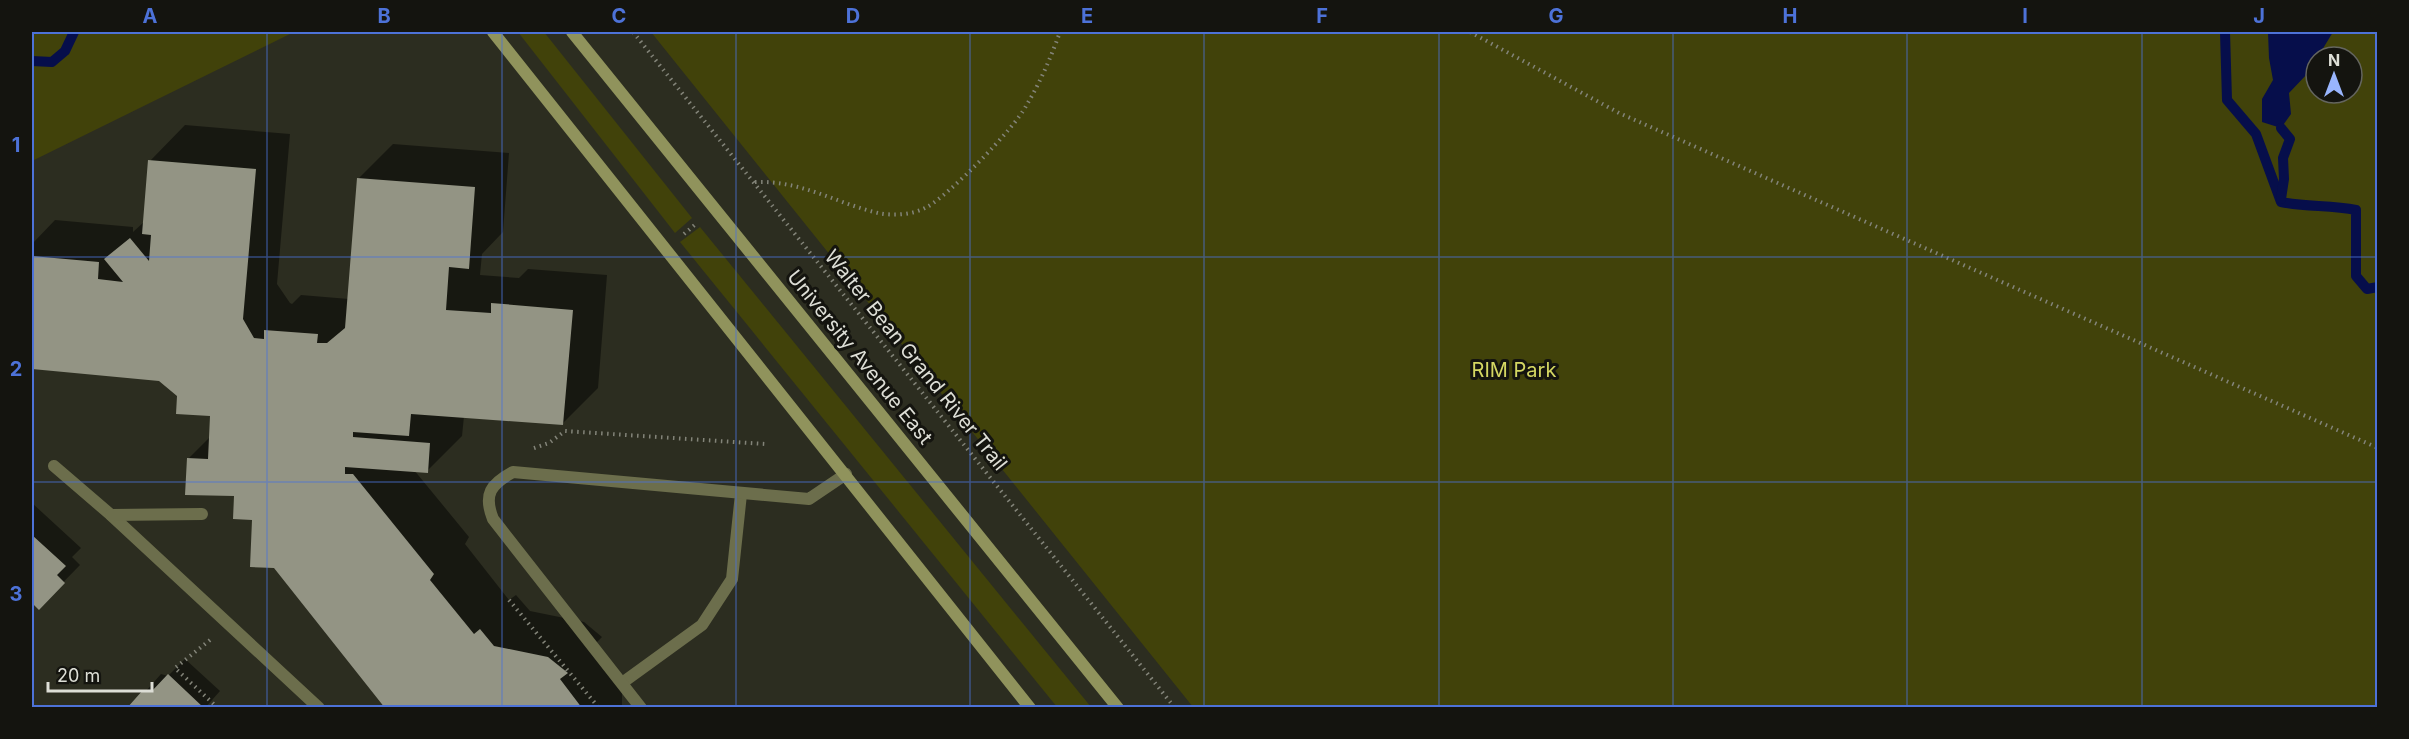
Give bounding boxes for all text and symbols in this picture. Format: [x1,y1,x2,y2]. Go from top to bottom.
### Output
text: A [143,4,158,28]
text: B [377,4,391,28]
text: C [612,4,626,28]
text: D [846,4,860,28]
text: E [1081,4,1093,28]
text: F [1316,4,1328,28]
text: G [1548,4,1564,28]
text: H [1783,4,1797,28]
text: I [2022,4,2028,28]
text: J [2253,4,2265,28]
north arrow [2304,45,2364,105]
text: N [2328,50,2340,70]
text: 1 [12,133,20,157]
street label: Walter Bean Grand River Trail [820,245,1012,475]
street label: University Avenue East [782,265,938,449]
text: 2 [10,357,22,381]
park label: RIM Park [1472,358,1556,382]
text: 3 [10,582,22,606]
scale bar [48,655,152,693]
text: 20 m [57,665,100,686]

